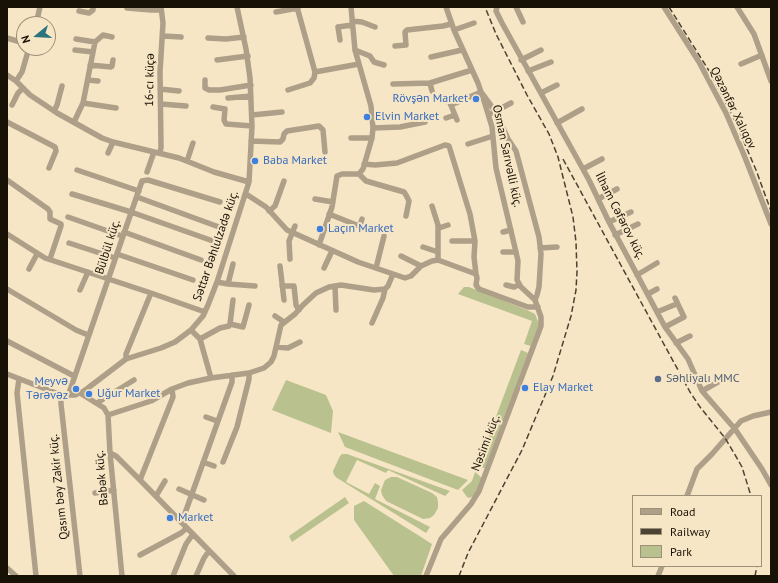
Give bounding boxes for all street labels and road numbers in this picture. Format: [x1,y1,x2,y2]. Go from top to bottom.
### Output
street label: 16-cı küçə [142,53,158,107]
street label: Qəzənfər Xalıqov [707,65,759,151]
street label: Osman Sarıvəlli küç. [489,103,525,209]
street label: İlham Cəfərov küç. [592,170,648,262]
street label: Səttar Bəhlulzadə küç. [190,189,242,303]
street label: Bülbül küç. [92,218,124,276]
street label: Nəsimi küç. [469,413,503,473]
street label: Qasım bəy Zakir küç. [46,434,72,540]
street label: Babək küç. [92,450,112,506]

